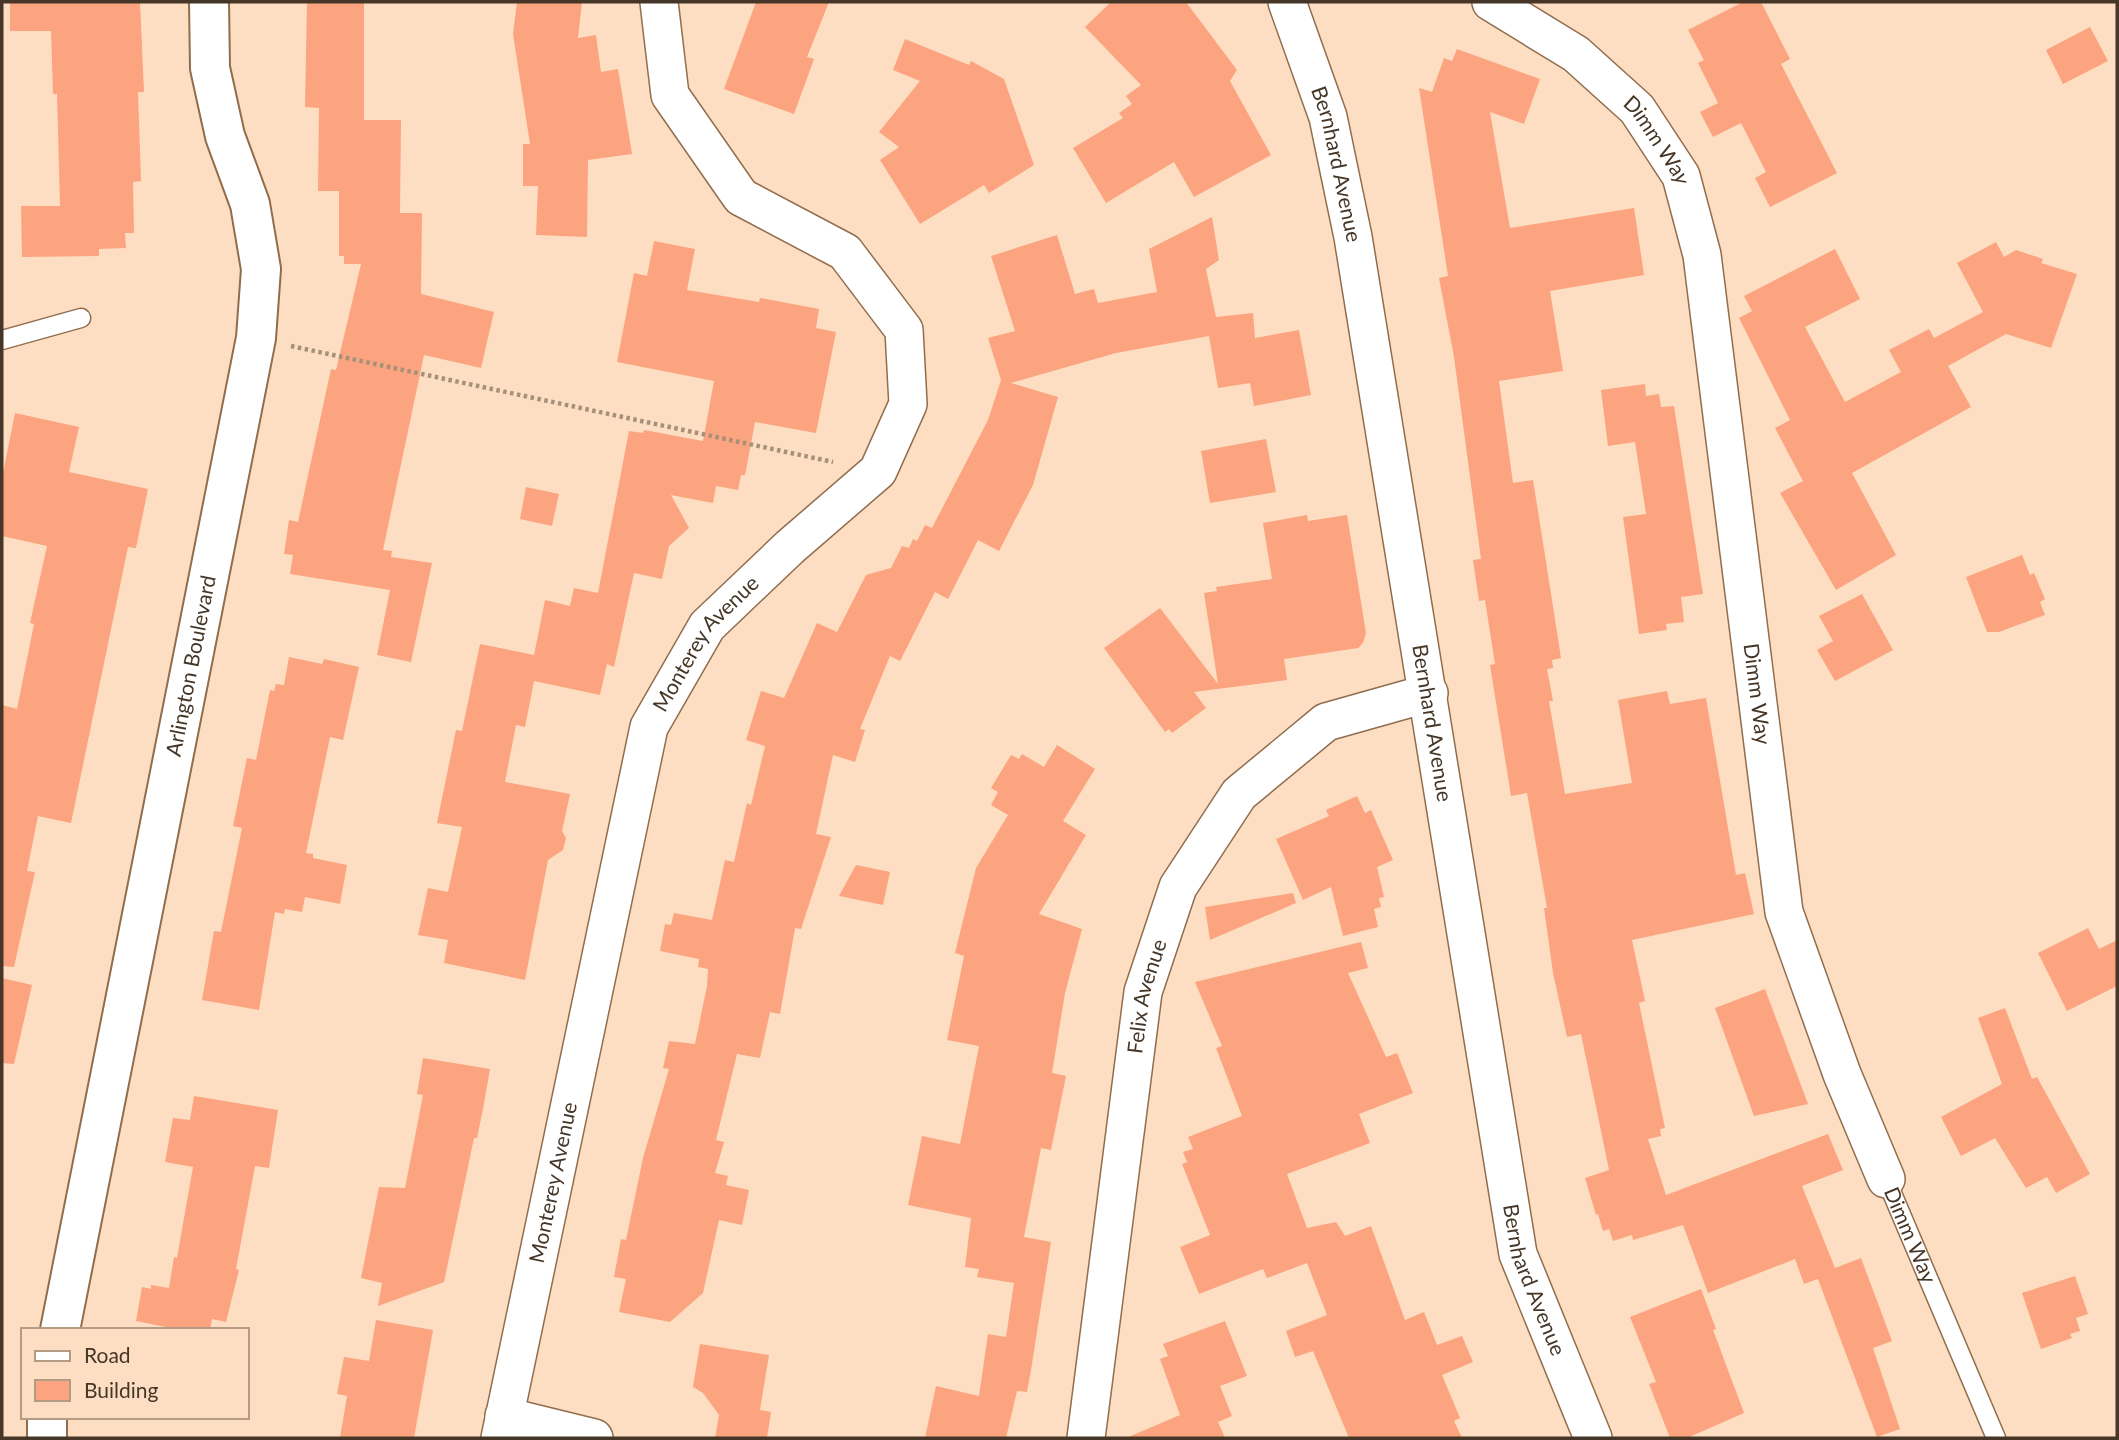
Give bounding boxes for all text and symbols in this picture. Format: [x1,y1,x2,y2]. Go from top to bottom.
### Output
street label: Bernhard Avenue [1307,82,1368,244]
street label: Dimm Way [1619,89,1697,187]
street label: Monterey Avenue [647,570,763,715]
street label: Arlington Boulevard [160,573,220,758]
street label: Bernhard Avenue [1408,642,1458,803]
street label: Dimm Way [1740,642,1777,746]
street label: Felix Avenue [1121,936,1171,1055]
street label: Monterey Avenue [523,1099,581,1265]
street label: Dimm Way [1880,1183,1943,1287]
street label: Bernhard Avenue [1499,1202,1572,1359]
legend [21,1328,248,1419]
text: Road [84,1342,131,1367]
text: Building [84,1377,159,1402]

